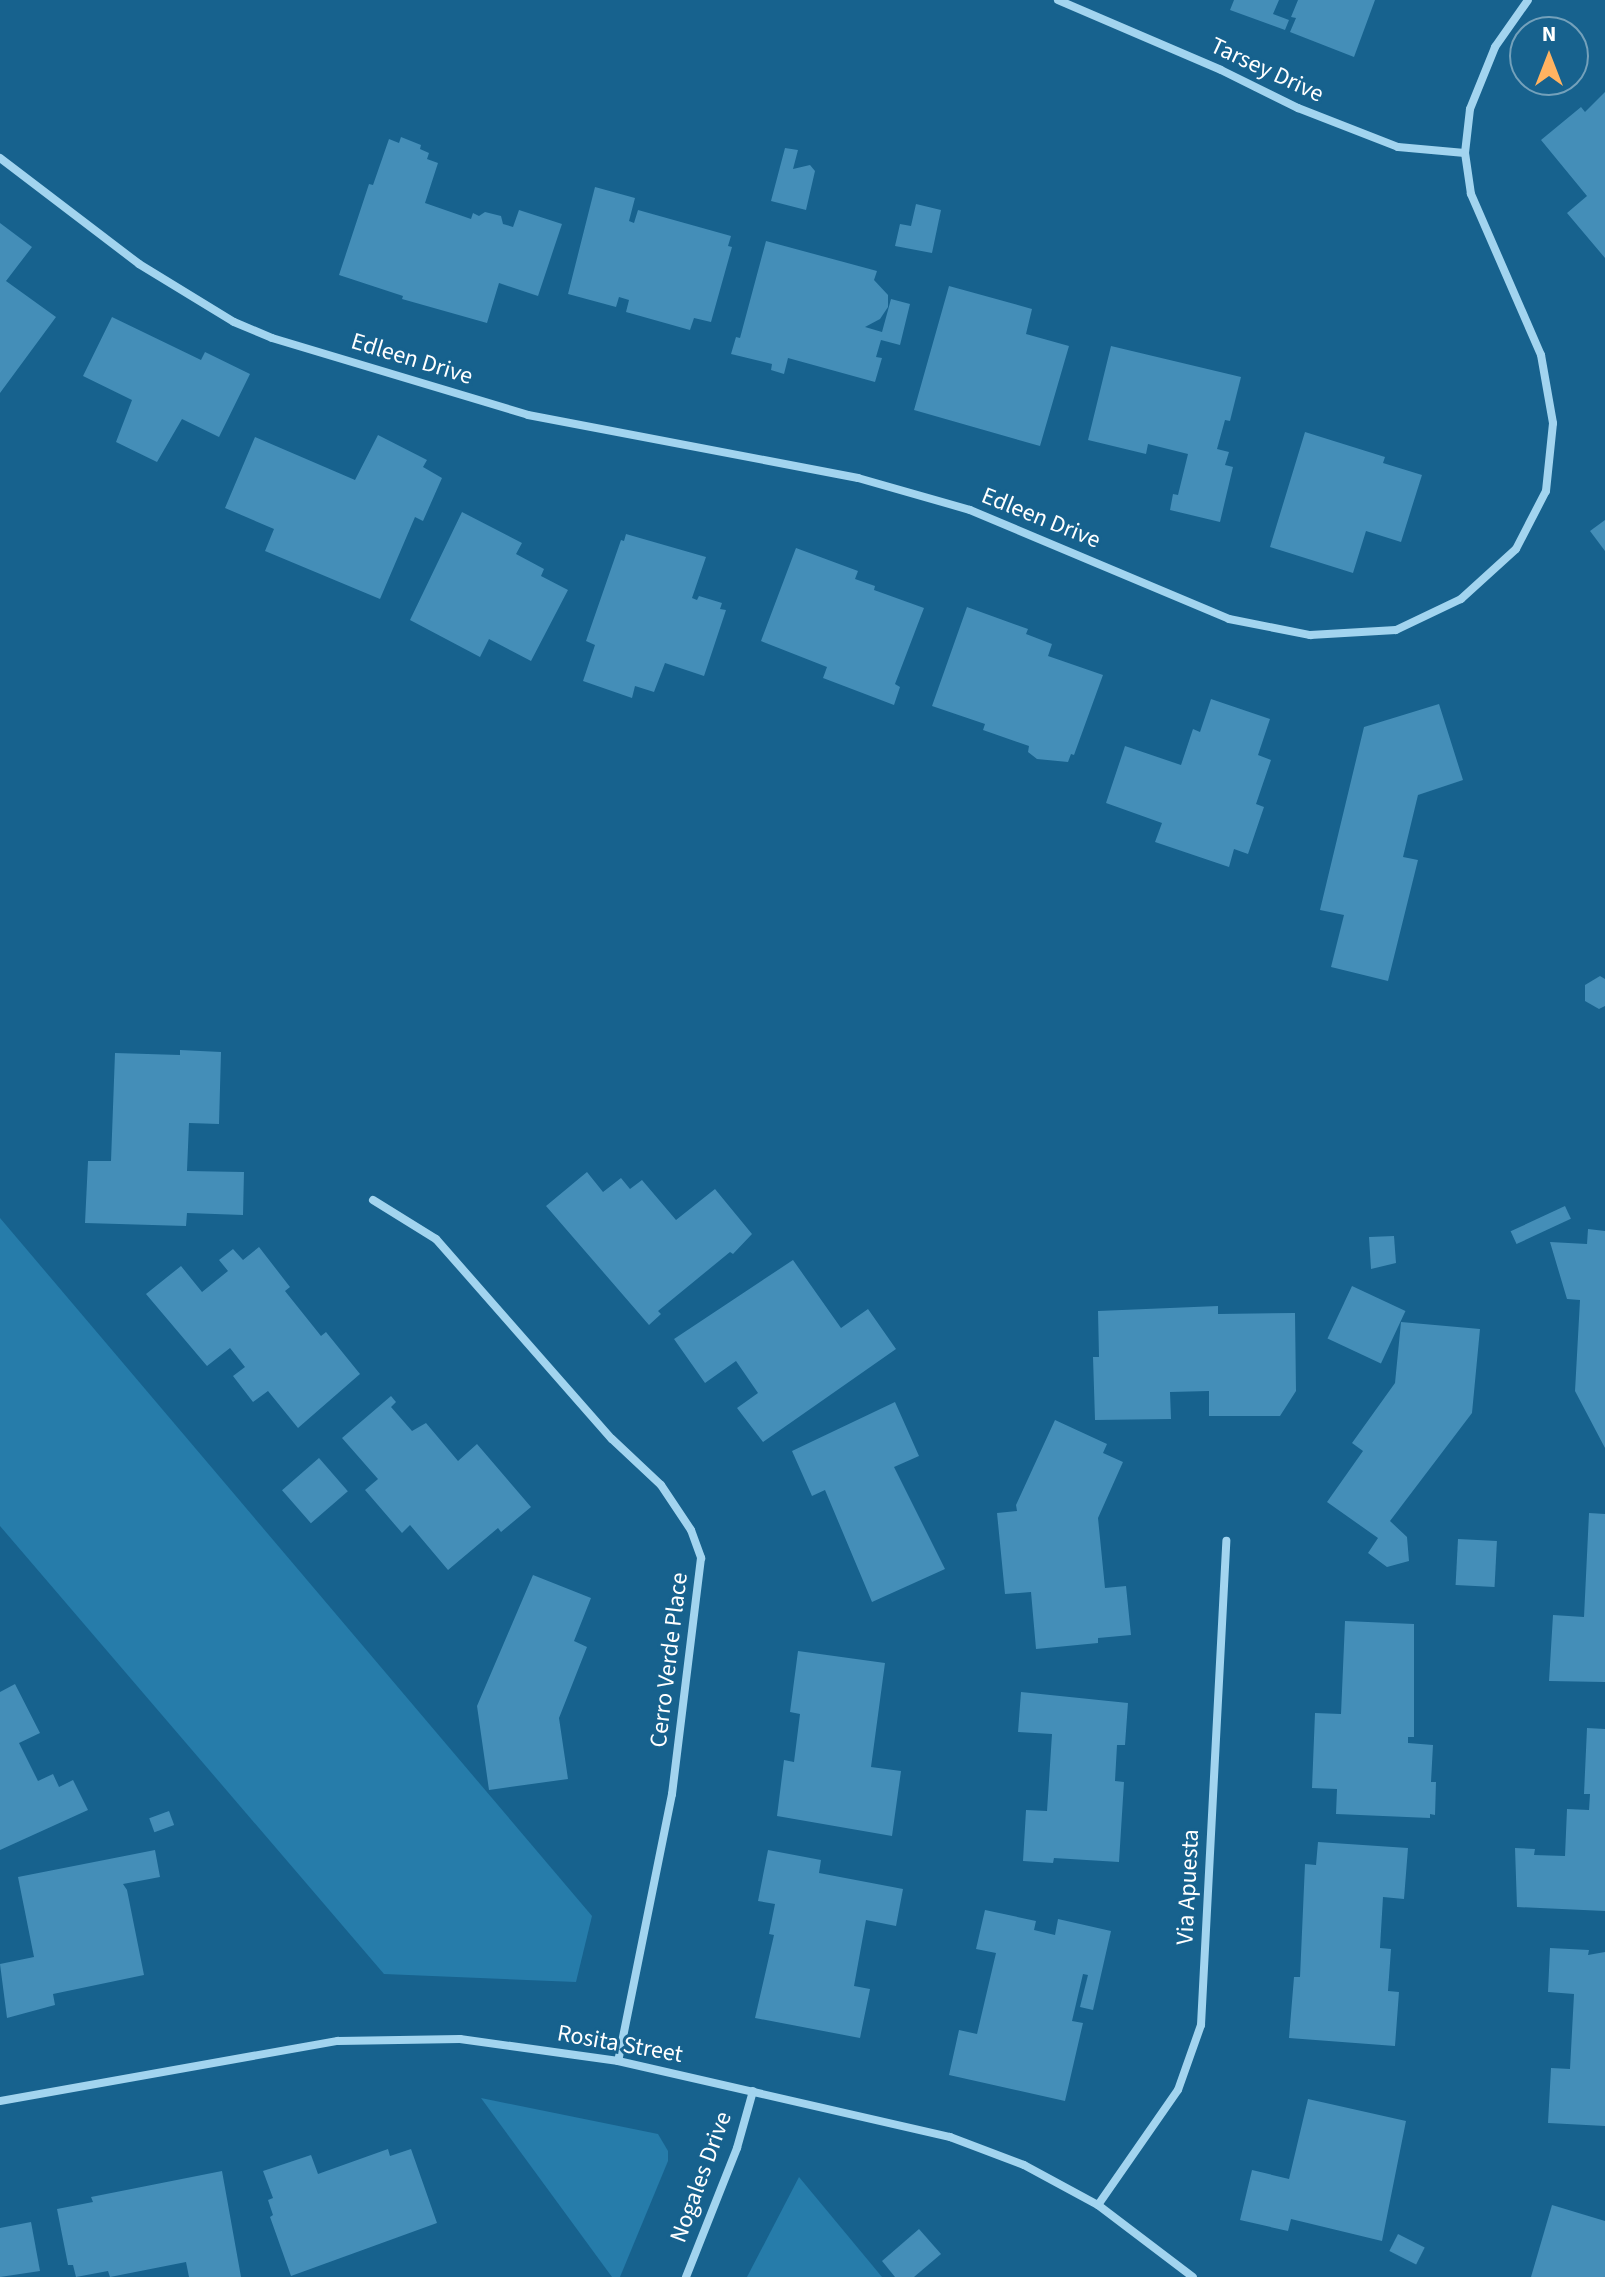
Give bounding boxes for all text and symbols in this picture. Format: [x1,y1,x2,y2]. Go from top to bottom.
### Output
north arrow [1509,16,1589,96]
text: N [1542,18,1556,50]
street label: Tarsey Drive [1206,31,1328,109]
street label: Edleen Drive [348,327,476,391]
street label: Edleen Drive [977,481,1105,555]
street label: Cerro Verde Place [644,1571,694,1749]
street label: Via Apuesta [1171,1828,1205,1946]
street label: Rosita Street [555,2019,685,2069]
street label: Nogales Drive [664,2108,738,2246]

